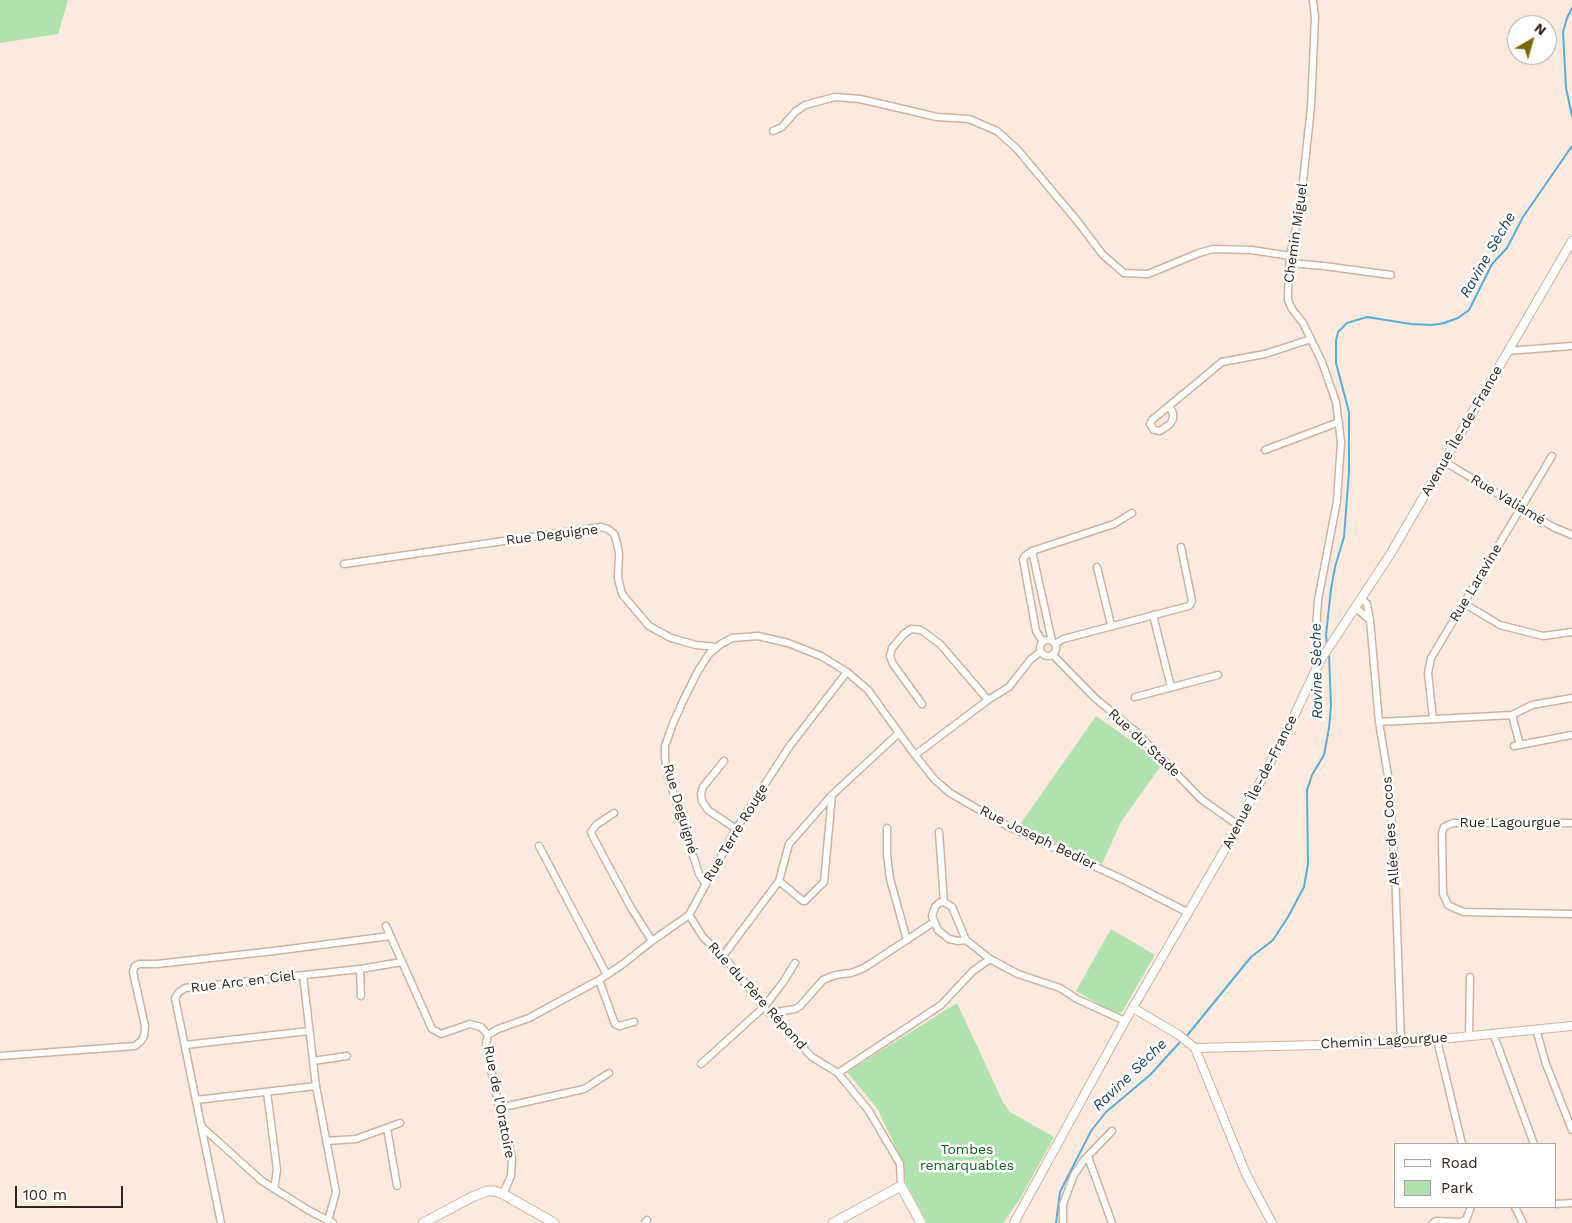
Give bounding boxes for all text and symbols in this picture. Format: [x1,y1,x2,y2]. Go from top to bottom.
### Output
north arrow [1507,15,1557,65]
text: N [1532,19,1550,38]
street label: Chemin Miguel [1281,182,1311,284]
water label: Ravine Sèche [1456,209,1520,301]
street label: Avenue Île-de-France [1418,363,1506,499]
street label: Rue Valiamé [1468,471,1548,529]
street label: Rue Deguigne [505,521,599,549]
street label: Rue Laravine [1446,541,1506,625]
water label: Ravine Sèche [1307,623,1327,719]
street label: Rue du Stade [1104,705,1184,781]
street label: Avenue Île-de-France [1219,712,1301,852]
street label: Rue Deguigné [659,762,701,856]
street label: Allée des Cocos [1379,776,1403,886]
street label: Rue Terre Rouge [700,781,772,885]
street label: Rue Joseph Bedier [977,802,1099,874]
street label: Rue Lagourgue [1460,815,1560,831]
street label: Rue du Père Répond [704,939,810,1053]
street label: Rue Arc en Ciel [190,967,296,997]
street label: Chemin Lagourgue [1320,1029,1448,1053]
water label: Ravine Sèche [1089,1035,1171,1115]
street label: Rue de l'Oratoire [480,1044,518,1160]
park label: Tombes remarquables [920,1142,1014,1174]
legend [1394,1143,1557,1208]
text: Road [1441,1154,1478,1172]
scale bar [18,1176,125,1208]
text: Park [1441,1179,1473,1197]
text: 100 m [23,1186,67,1204]

